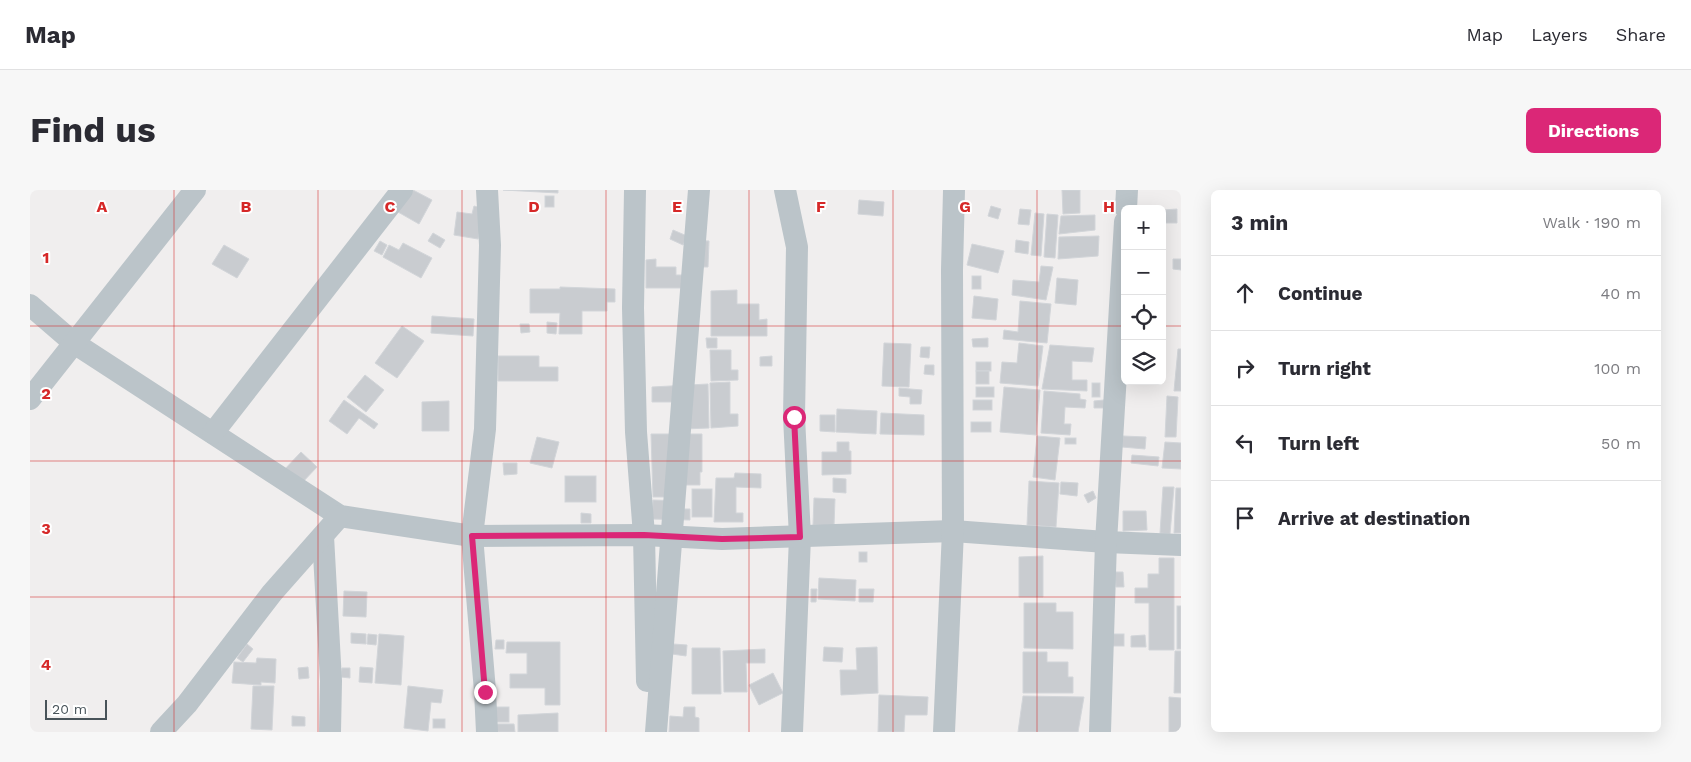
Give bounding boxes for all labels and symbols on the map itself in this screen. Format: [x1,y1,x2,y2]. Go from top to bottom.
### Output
text: A [97,197,108,216]
text: B [241,197,252,216]
text: C [385,197,396,216]
text: D [528,197,540,216]
text: E [672,197,682,216]
text: F [816,197,826,216]
text: G [959,197,971,216]
text: H [1103,197,1115,216]
text: 1 [43,248,49,267]
text: 2 [41,384,51,403]
route start [783,406,806,429]
text: 3 [41,519,51,538]
text: 4 [41,655,51,674]
route end [474,681,497,704]
scale bar [45,697,108,720]

